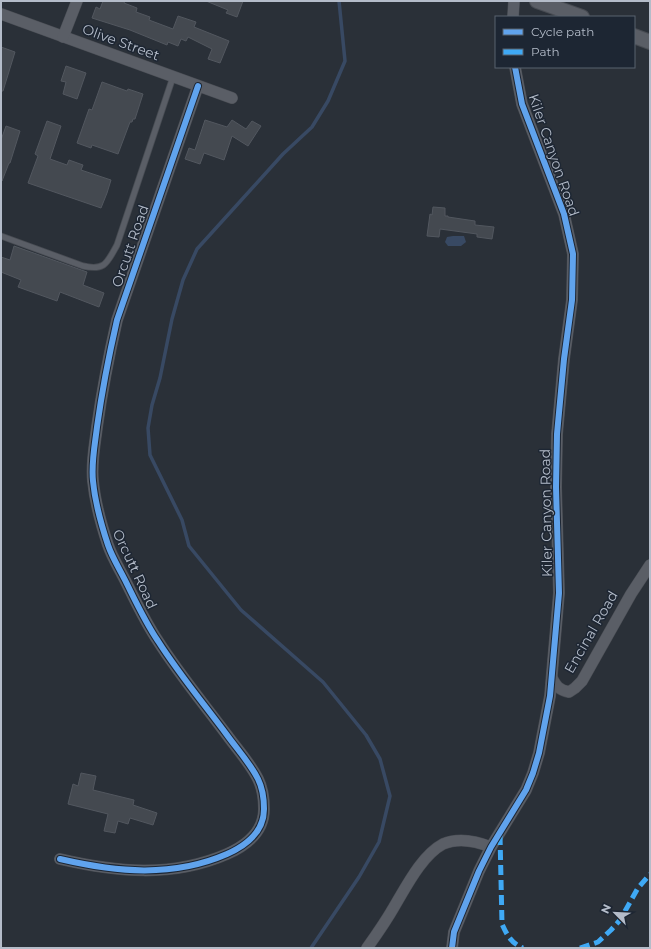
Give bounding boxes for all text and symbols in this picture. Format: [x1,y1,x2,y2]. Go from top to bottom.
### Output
legend [495,16,635,68]
street label: Olive Street [80,20,162,64]
text: Cycle path [531,24,594,39]
text: Path [531,44,560,59]
street label: Kiler Canyon Road [525,91,583,219]
street label: Orcutt Road [108,202,152,290]
street label: Kiler Canyon Road [536,449,556,577]
street label: Orcutt Road [109,526,161,612]
street label: Encinal Road [560,588,622,676]
north arrow [595,893,635,933]
text: N [598,902,614,916]

